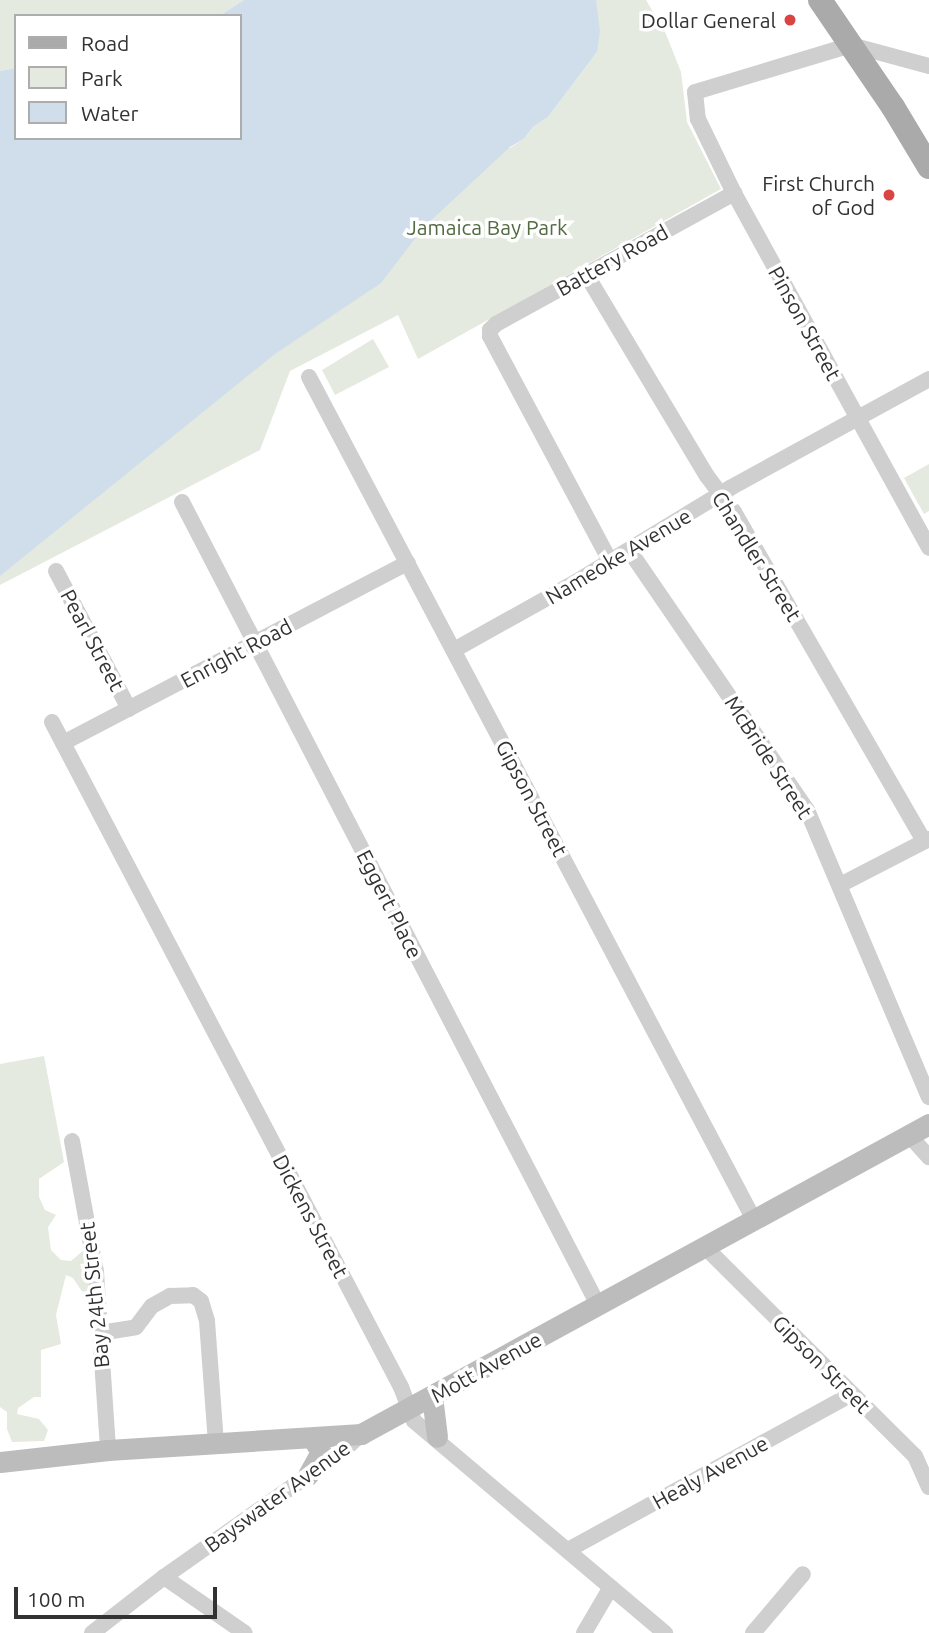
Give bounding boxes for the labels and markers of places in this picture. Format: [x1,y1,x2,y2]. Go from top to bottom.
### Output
place label: Dollar General [641,7,776,33]
marker: Dollar General [782,12,798,28]
place label: First Church of God [762,170,875,220]
marker: First Church of God [881,187,897,203]

